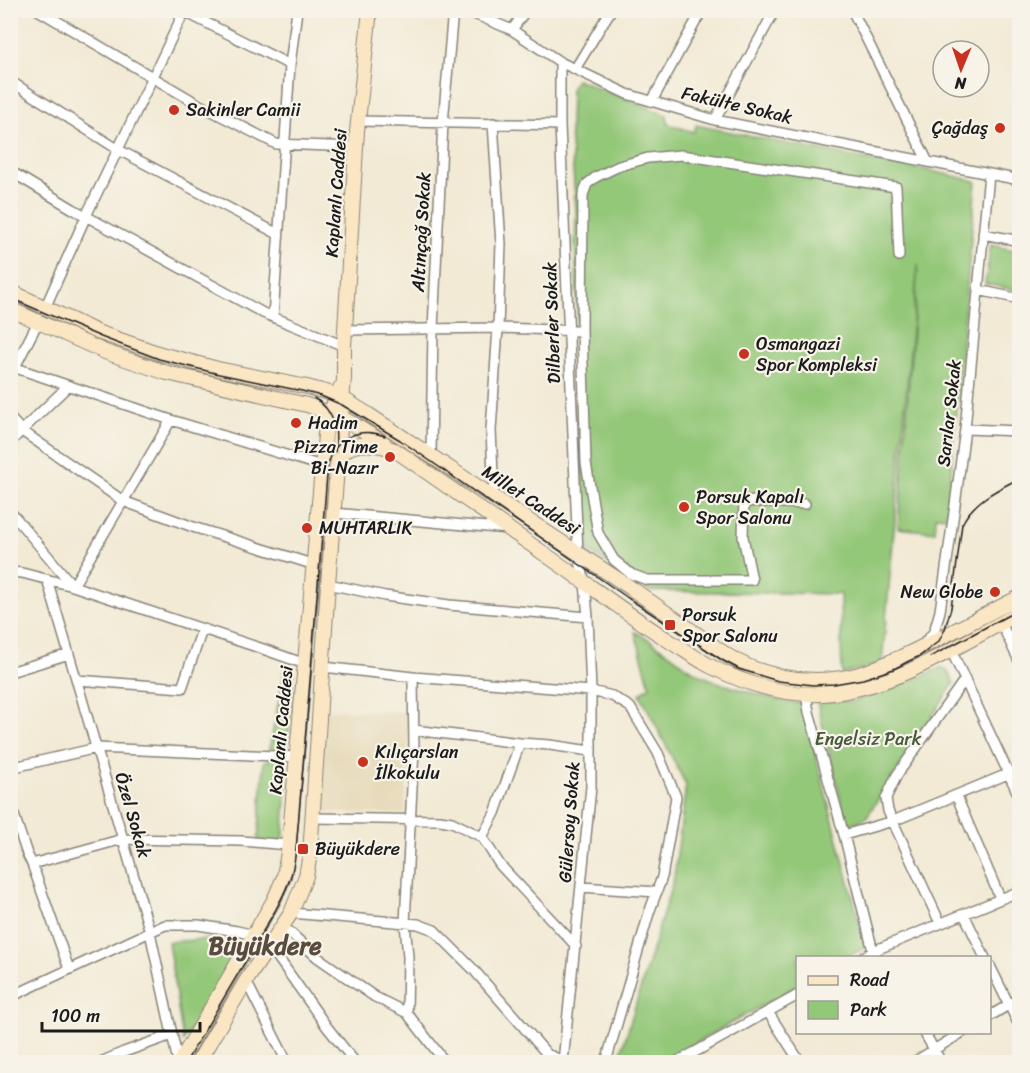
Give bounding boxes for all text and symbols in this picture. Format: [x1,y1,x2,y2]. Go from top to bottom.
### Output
north arrow [931,39,991,99]
text: N [954,69,968,98]
street label: Fakülte Sokak [678,77,796,133]
place label: Sakinler Camii [186,94,301,126]
marker: Sakinler Camii [167,103,181,117]
place label: Çağdaş [932,112,989,144]
marker: Çağdaş [993,121,1007,135]
street label: Kaplanlı Caddesi [316,126,357,258]
street label: Altınçağ Sokak [402,171,440,294]
street label: Dilberler Sokak [534,261,570,384]
place label: Osmangazi Spor Kompleksi [756,328,878,381]
marker: Osmangazi Spor Kompleksi [737,347,751,361]
street label: Sarılar Sokak [927,357,971,468]
place label: Hadim [308,407,358,439]
marker: Hadim [289,416,303,430]
place label: Pizza Time Bi-Nazır [294,431,380,484]
marker: Pizza Time Bi-Nazır [383,450,397,464]
street label: Millet Caddesi [475,456,588,544]
place label: Porsuk Kapalı Spor Salonu [696,481,804,534]
marker: Porsuk Kapalı Spor Salonu [677,500,691,514]
place label: MUHTARLIK [319,512,413,544]
marker: MUHTARLIK [300,521,314,535]
place label: New Globe [900,576,983,608]
marker: New Globe [988,585,1002,599]
place label: Porsuk Spor Salonu [682,599,778,652]
marker: Porsuk Spor Salonu [663,618,677,632]
street label: Kaplanlı Caddesi [259,663,303,796]
park label: Engelsiz Park [815,723,922,755]
place label: Kılıçarslan İlkokulu [374,736,459,789]
marker: Kılıçarslan İlkokulu [356,755,370,769]
street label: Gülersoy Sokak [549,760,589,884]
street label: Özel Sokak [106,768,161,862]
place label: Büyükdere [315,833,400,865]
marker: Büyükdere [296,842,310,856]
district label: Büyükdere [208,925,322,967]
legend [796,956,991,1034]
text: Road [850,964,890,996]
text: Park [850,994,887,1026]
scale bar [42,995,200,1033]
text: 100 m [51,1000,100,1032]

